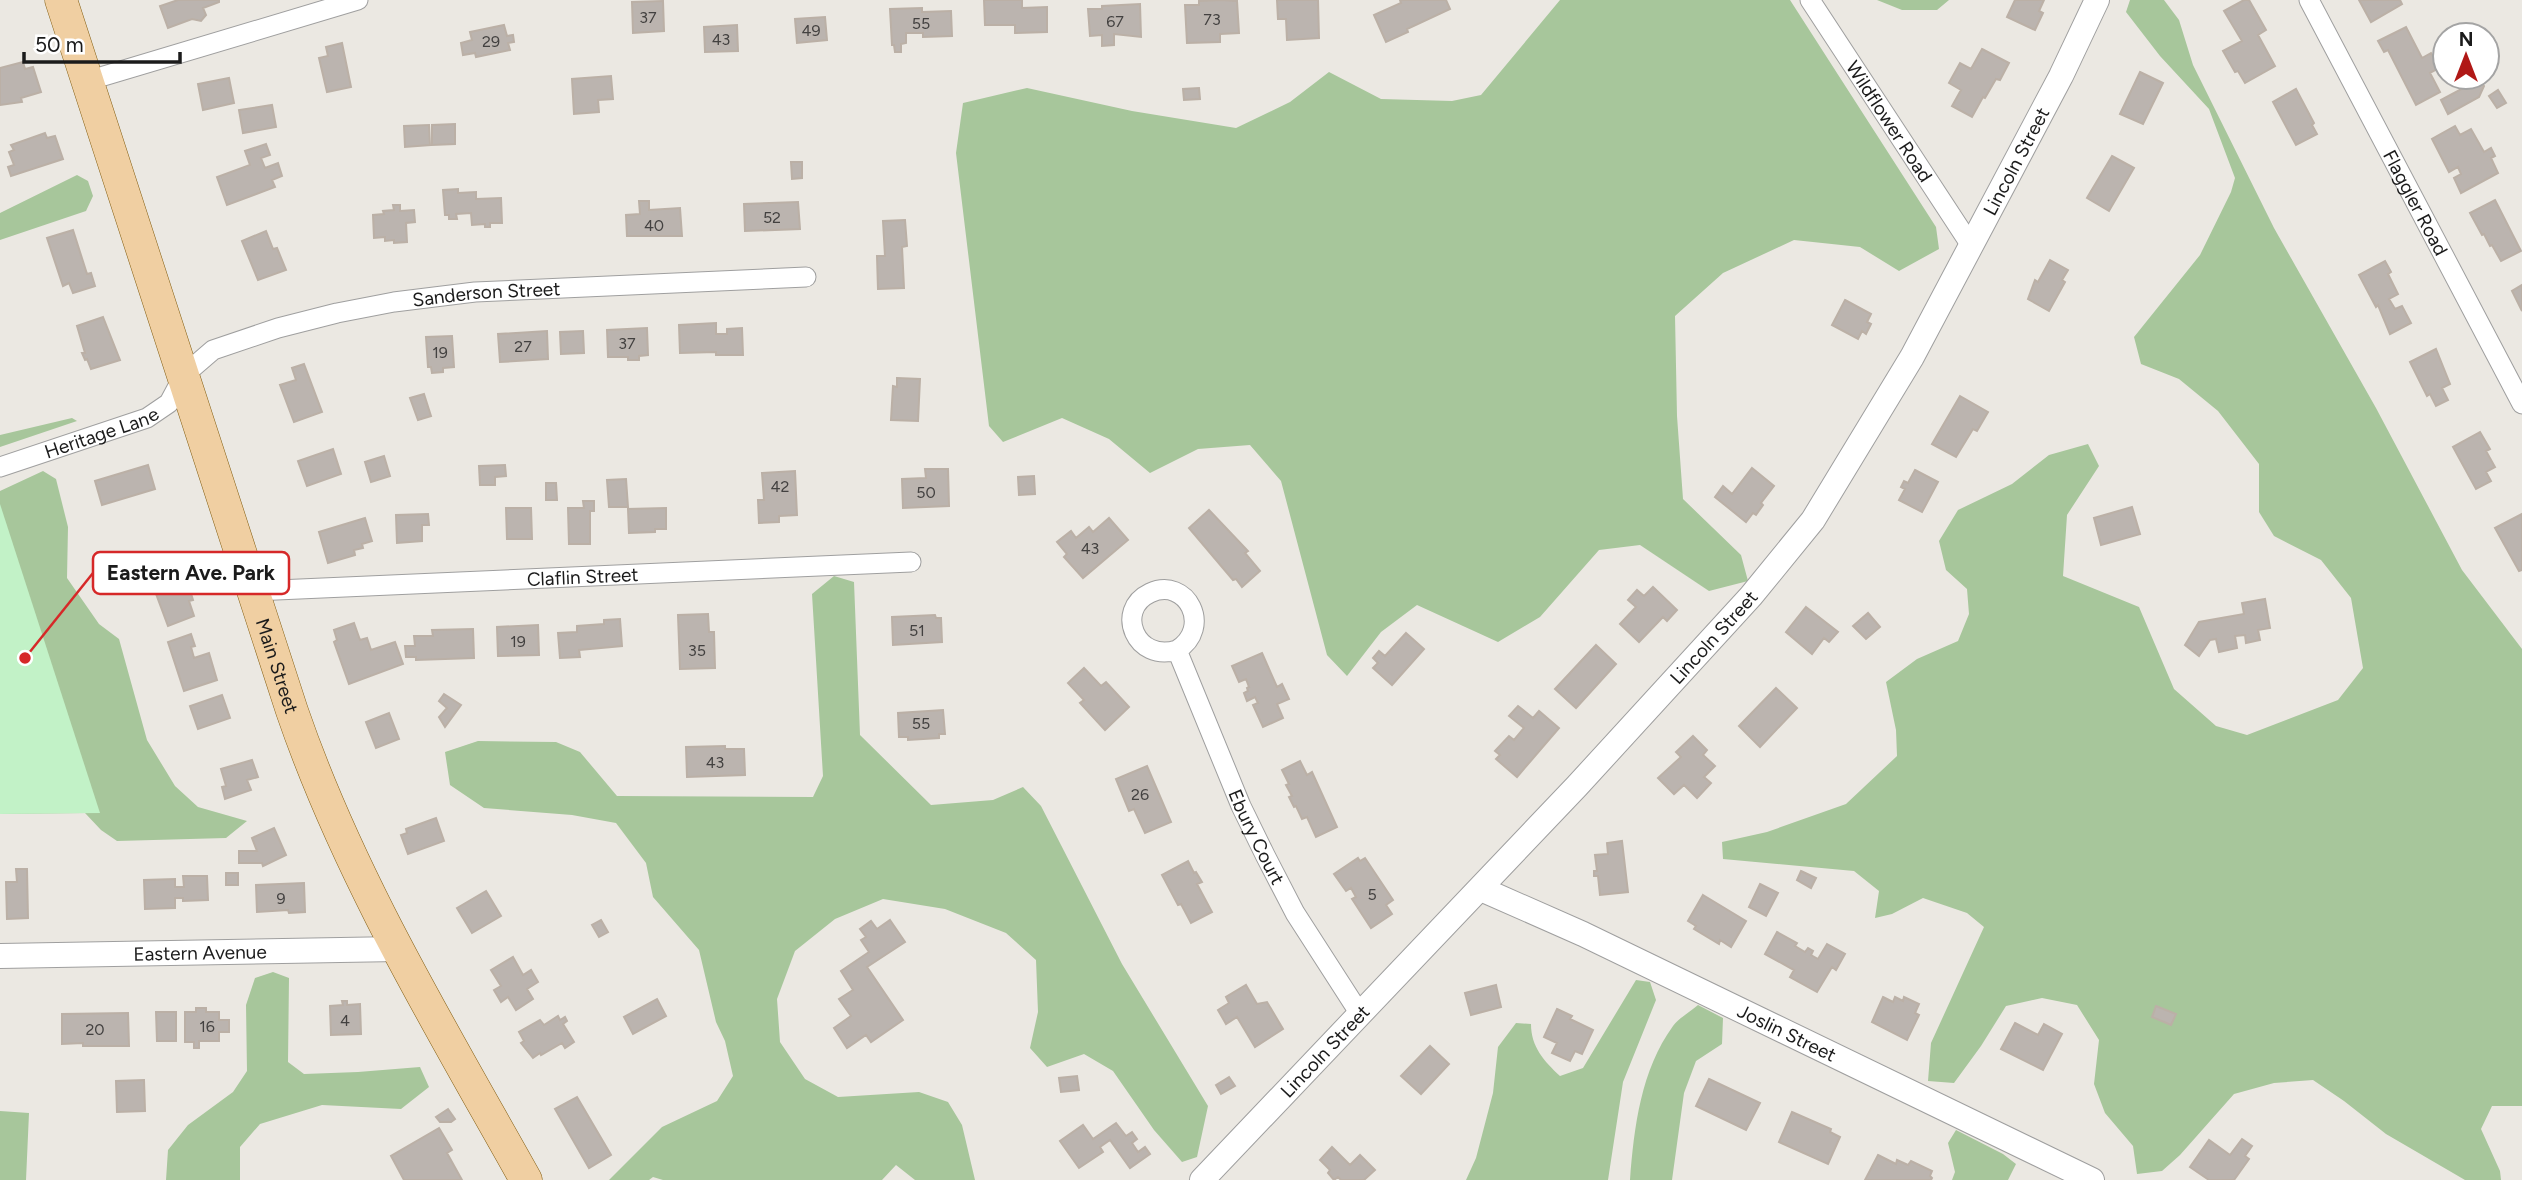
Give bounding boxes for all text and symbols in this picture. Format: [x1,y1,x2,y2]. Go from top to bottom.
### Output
house number: 37 [639,8,657,27]
house number: 73 [1203,10,1221,29]
house number: 67 [1106,12,1124,31]
house number: 55 [912,14,930,33]
scale bar [24,21,180,65]
house number: 49 [802,21,821,40]
north arrow [2431,21,2501,91]
text: N [2459,28,2473,51]
house number: 43 [712,30,730,49]
text: 50 m [35,32,84,57]
house number: 29 [482,32,500,51]
street label: Wildflower Road [1841,57,1937,186]
street label: Lincoln Street [1978,103,2054,219]
street label: Flaggler Road [2378,146,2453,259]
house number: 52 [763,208,781,227]
house number: 40 [644,216,664,235]
street label: Sanderson Street [411,277,561,312]
house number: 37 [618,334,636,353]
house number: 27 [514,337,532,356]
house number: 19 [432,343,448,362]
street label: Heritage Lane [42,402,163,463]
house number: 42 [771,477,789,496]
house number: 50 [916,483,936,502]
house number: 43 [1081,539,1099,558]
callout: Eastern Ave. Park [93,552,289,594]
text: Eastern Ave. Park [107,560,276,585]
street label: Claflin Street [526,563,639,591]
street label: Lincoln Street [1665,586,1763,689]
street label: Main Street [251,615,303,716]
house number: 51 [909,621,925,640]
house number: 19 [510,632,526,651]
house number: 35 [688,641,706,660]
house number: 55 [912,714,930,733]
house number: 43 [706,753,724,772]
house number: 26 [1131,785,1149,804]
street label: Ebury Court [1223,786,1289,888]
house number: 5 [1367,885,1377,904]
house number: 9 [276,889,286,908]
street label: Eastern Avenue [133,940,267,966]
street label: Joslin Street [1734,999,1840,1067]
street label: Lincoln Street [1276,1000,1374,1102]
house number: 4 [340,1011,350,1030]
house number: 16 [199,1017,215,1036]
house number: 20 [85,1020,105,1039]

